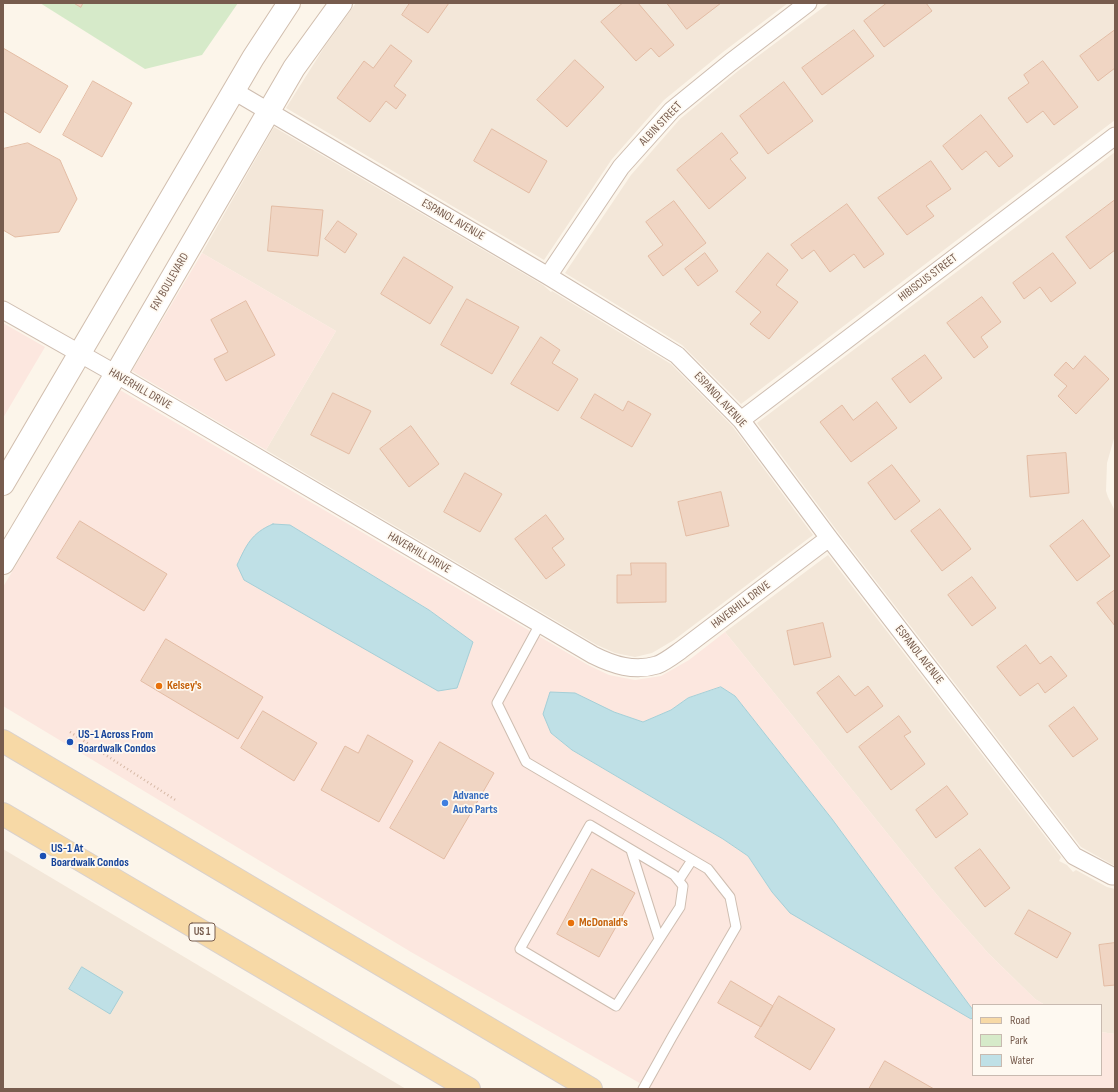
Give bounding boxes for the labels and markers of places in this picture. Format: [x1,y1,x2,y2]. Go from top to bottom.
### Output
place label: Kelsey's [167,679,202,693]
marker: Kelsey's [154,681,164,691]
place label: US-1 Across From Boardwalk Condos [78,728,156,756]
marker: US-1 Across From Boardwalk Condos [65,737,75,747]
place label: Advance Auto Parts [453,789,498,817]
marker: Advance Auto Parts [440,798,450,808]
place label: US-1 At Boardwalk Condos [51,842,129,870]
marker: US-1 At Boardwalk Condos [38,851,48,861]
place label: McDonald's [579,916,628,930]
marker: McDonald's [566,918,576,928]

